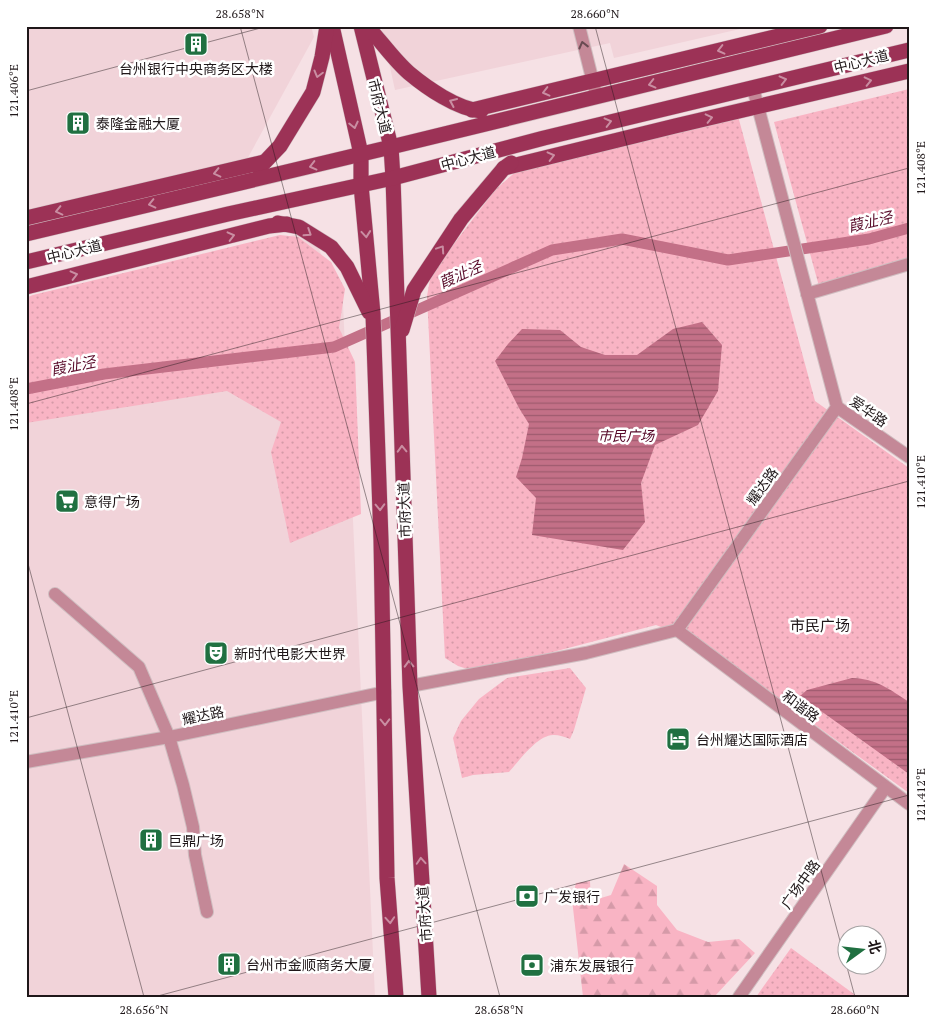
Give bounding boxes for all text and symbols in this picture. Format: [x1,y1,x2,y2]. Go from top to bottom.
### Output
text: 28.658°N [215,6,265,21]
text: 28.660°N [570,6,620,21]
building icon: 台州银行中央商务区大楼 [183,31,209,57]
one-way arrow [579,41,589,49]
one-way arrow [717,44,726,55]
street label: 中心大道 [832,45,890,77]
place label: 台州银行中央商务区大楼 [119,59,273,78]
text: 121.406°E [6,64,21,118]
one-way arrow [313,70,324,79]
one-way arrow [779,75,788,86]
one-way arrow [863,76,872,87]
street label: 市府大道 [364,77,396,135]
one-way arrow [647,78,656,89]
one-way arrow [542,86,551,97]
one-way arrow [449,97,458,108]
building icon: 泰隆金融大厦 [65,110,91,136]
one-way arrow [705,113,714,124]
place label: 泰隆金融大厦 [96,114,180,133]
one-way arrow [604,117,613,128]
one-way arrow [348,121,359,129]
text: 121.408°E [913,141,928,195]
street label: 中心大道 [438,142,498,174]
one-way arrow [547,151,556,162]
one-way arrow [309,160,318,171]
one-way arrow [212,167,221,178]
one-way arrow [148,198,157,209]
one-way arrow [54,205,63,216]
water label: 葭沚泾 [846,206,896,236]
one-way arrow [303,226,312,236]
one-way arrow [360,230,371,238]
one-way arrow [227,231,236,242]
street label: 中心大道 [45,235,103,267]
one-way arrow [435,246,444,255]
water label: 葭沚泾 [435,255,486,292]
one-way arrow [69,270,78,281]
water label: 葭沚泾 [49,351,99,379]
text: 121.408°E [6,377,21,431]
street label: 爱华路 [846,391,892,431]
park label: 市民广场 [598,426,655,445]
one-way arrow [397,444,407,452]
text: 121.410°E [913,455,928,509]
street label: 耀达路 [742,463,782,509]
street label: 市府大道 [394,482,414,538]
supermarket icon: 意得广场 [54,488,80,514]
place label: 意得广场 [84,492,140,511]
one-way arrow [375,504,385,512]
district label: 市民广场 [790,615,850,635]
theatre icon: 新时代电影大世界 [203,640,229,666]
place label: 新时代电影大世界 [234,644,346,663]
one-way arrow [404,659,414,667]
street label: 和谐路 [779,686,823,726]
text: 121.410°E [6,690,21,744]
street label: 耀达路 [180,701,226,729]
one-way arrow [380,719,390,727]
hotel icon: 台州耀达国际酒店 [665,726,691,752]
place label: 台州耀达国际酒店 [696,730,808,749]
text: 121.412°E [913,768,928,822]
building icon: 巨鼎广场 [138,827,164,853]
place label: 巨鼎广场 [168,831,224,850]
street label: 广场中路 [776,856,824,912]
one-way arrow [415,857,426,865]
bank icon: 广发银行 [514,883,540,909]
street label: 市府大道 [413,885,435,943]
place label: 广发银行 [544,887,600,906]
one-way arrow [385,916,396,924]
north arrow [838,926,888,976]
text: 北 [864,937,886,956]
building icon: 台州市金顺商务大厦 [216,951,242,977]
bank icon: 浦东发展银行 [519,952,545,978]
place label: 台州市金顺商务大厦 [246,955,372,974]
place label: 浦东发展银行 [550,956,634,975]
text: 28.656°N [119,1002,169,1017]
text: 28.658°N [474,1002,524,1017]
text: 28.660°N [830,1002,880,1017]

